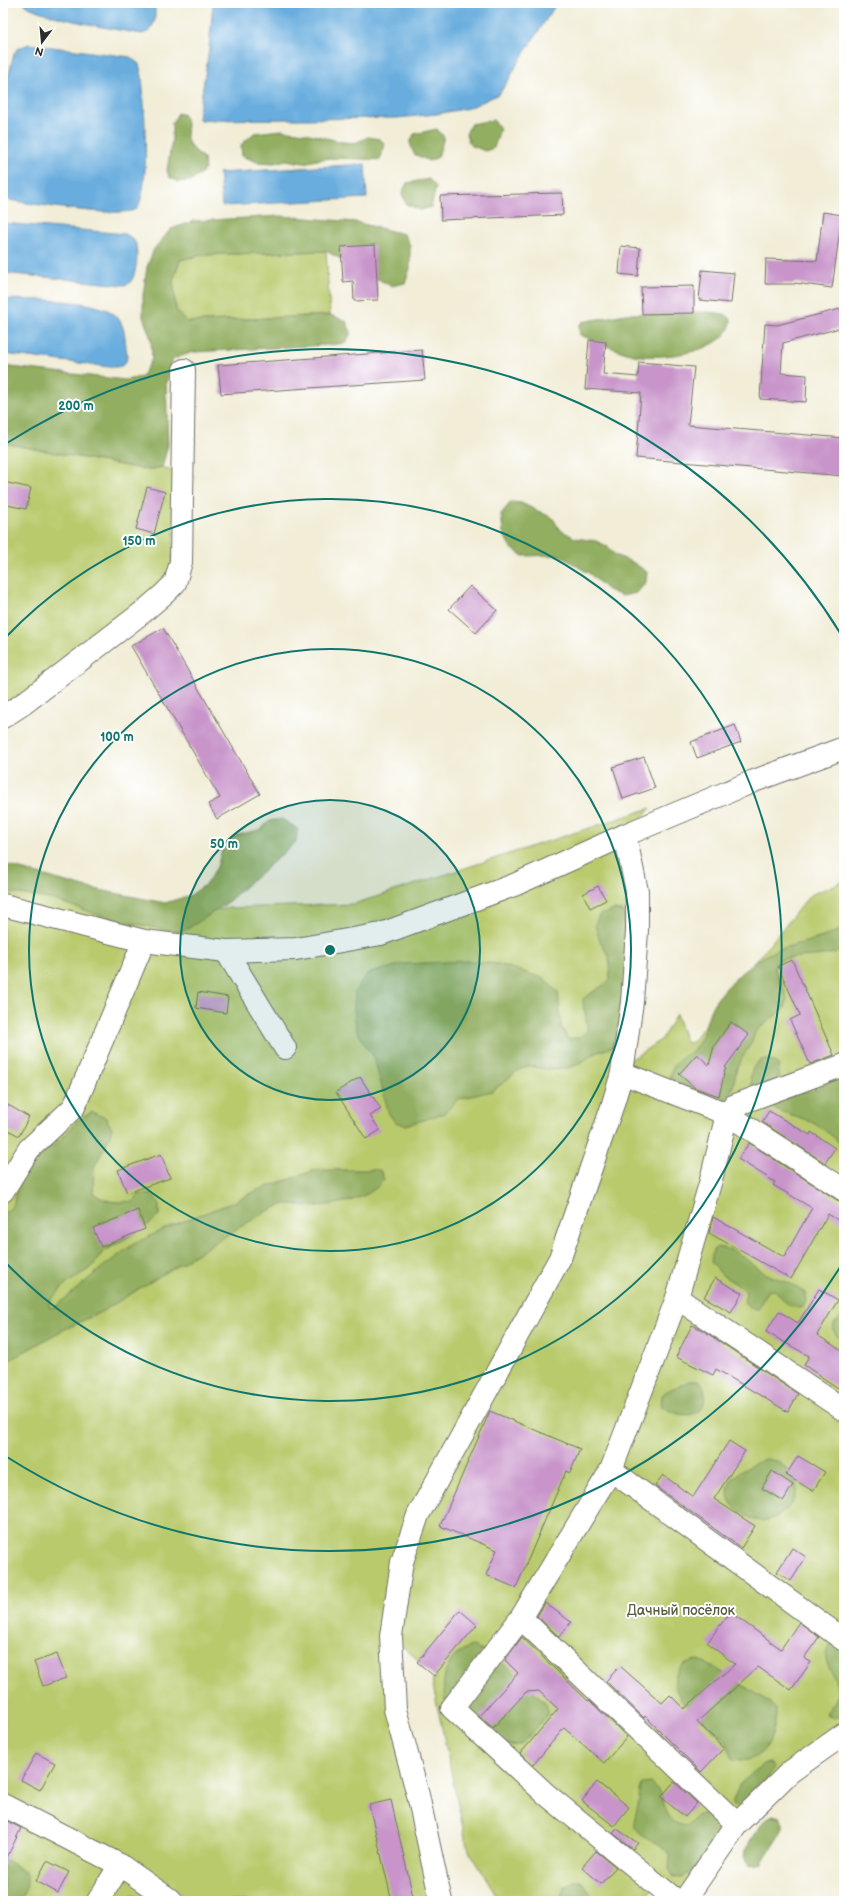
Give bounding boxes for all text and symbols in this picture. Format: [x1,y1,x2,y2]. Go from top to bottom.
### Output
north arrow [22,22,62,62]
text: N [34,44,45,59]
text: 200 m [58,399,94,414]
text: 150 m [123,534,155,549]
text: 100 m [100,730,134,745]
text: 50 m [210,837,238,852]
centre of rings [323,943,337,957]
park label: Дачный посёлок [627,1602,735,1619]

